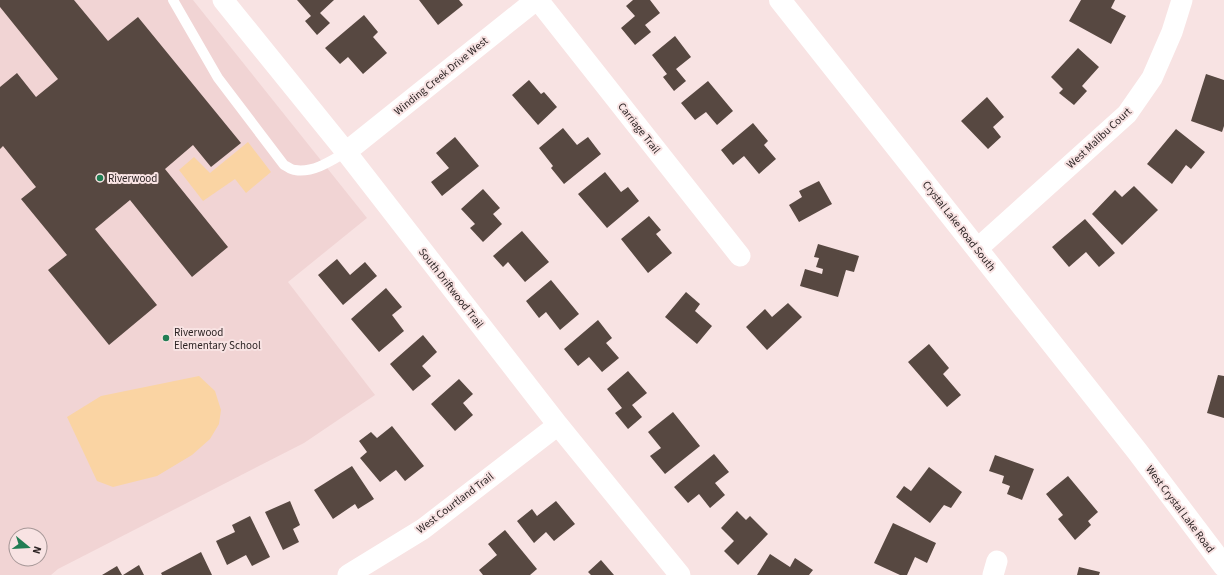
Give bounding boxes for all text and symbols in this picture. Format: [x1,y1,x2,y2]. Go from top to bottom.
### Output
street label: Winding Creek Drive West [391,33,491,119]
street label: Carriage Trail [614,99,664,157]
street label: West Malibu Court [1063,104,1135,172]
place label: Riverwood [108,171,157,186]
marker: Riverwood [95,173,105,183]
street label: Crystal Lake Road South [919,178,999,274]
street label: South Driftwood Trail [415,245,487,331]
place label: Riverwood Elementary School [174,325,261,353]
marker: Riverwood Elementary School [161,333,171,343]
street label: West Crystal Lake Road [1142,462,1218,556]
street label: West Courtland Trail [413,469,497,537]
north arrow [8,527,48,567]
text: N [29,544,45,556]

